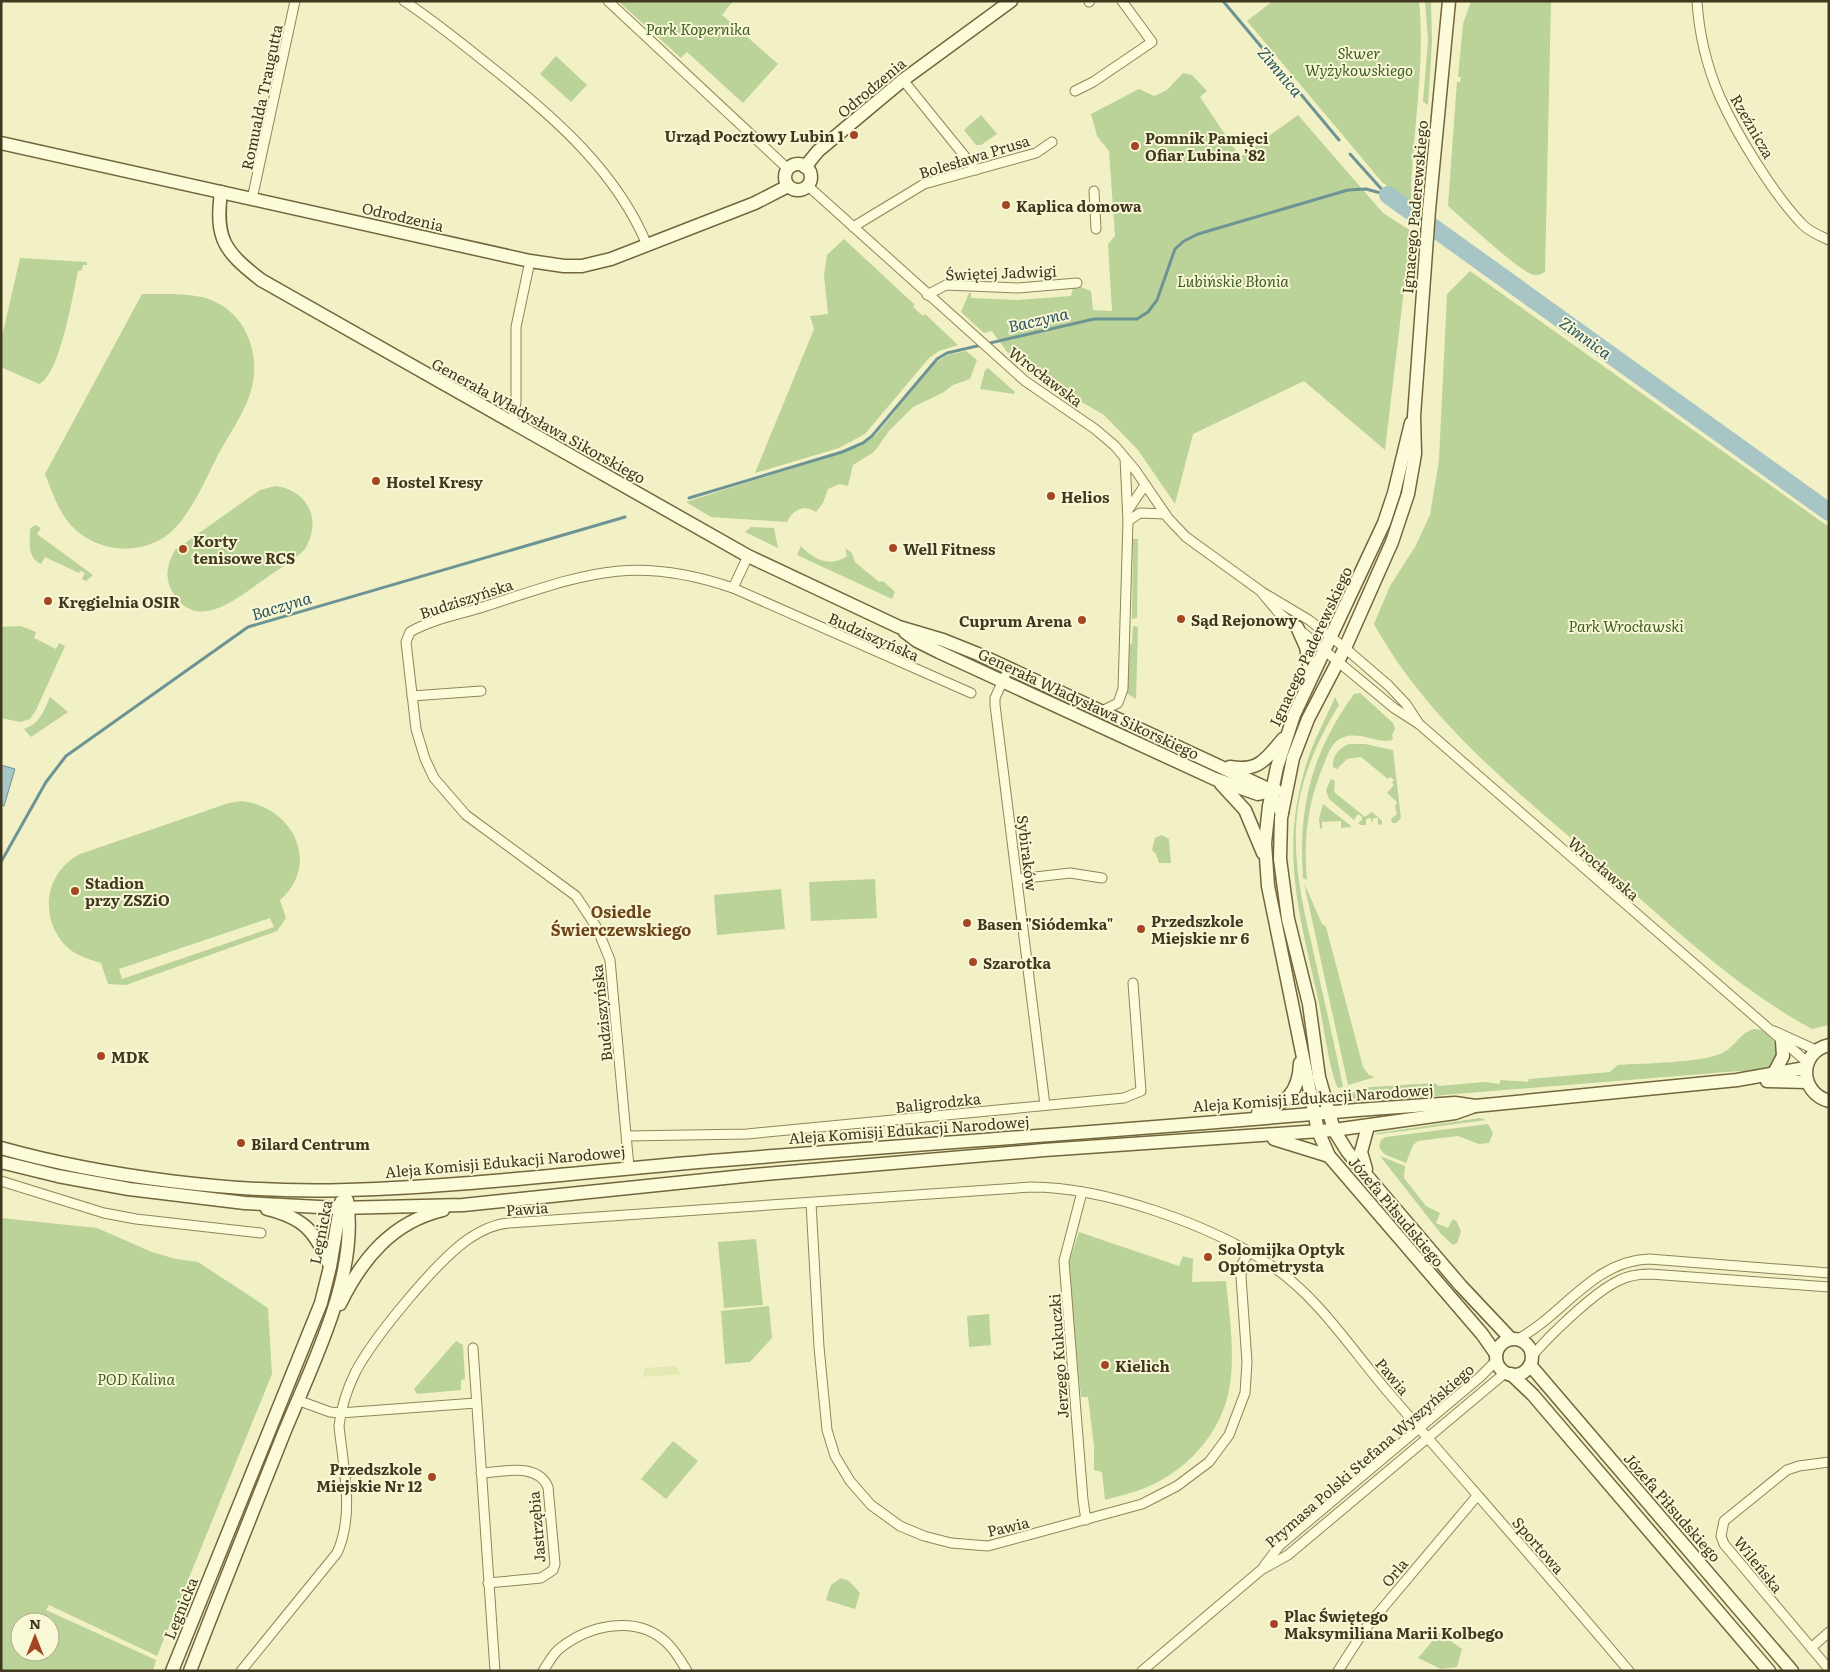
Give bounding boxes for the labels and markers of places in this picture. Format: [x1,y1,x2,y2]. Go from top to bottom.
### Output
place label: Urząd Pocztowy Lubin 1 [665,124,844,147]
place label: Pomnik Pamięci Ofiar Lubina ’82 [1145,126,1269,166]
marker: Urząd Pocztowy Lubin 1 [848,129,860,141]
marker: Pomnik Pamięci Ofiar Lubina ’82 [1129,140,1141,152]
place label: Kaplica domowa [1016,194,1142,217]
marker: Kaplica domowa [1000,199,1012,211]
place label: Hostel Kresy [386,470,484,493]
marker: Hostel Kresy [370,475,382,487]
place label: Helios [1061,485,1110,508]
marker: Helios [1045,490,1057,502]
place label: Korty tenisowe RCS [193,529,295,569]
place label: Well Fitness [903,537,996,560]
marker: Well Fitness [887,542,899,554]
marker: Korty tenisowe RCS [177,543,189,555]
place label: Kręgielnia OSIR [58,590,180,613]
marker: Kręgielnia OSIR [42,595,54,607]
place label: Sąd Rejonowy [1191,608,1298,631]
place label: Cuprum Arena [959,609,1072,632]
marker: Sąd Rejonowy [1175,613,1187,625]
marker: Cuprum Arena [1076,614,1088,626]
place label: Stadion przy ZSZiO [85,871,170,911]
marker: Stadion przy ZSZiO [69,885,81,897]
place label: Przedszkole Miejskie nr 6 [1151,909,1250,949]
place label: Basen "Siódemka" [977,912,1113,935]
marker: Basen "Siódemka" [961,917,973,929]
marker: Przedszkole Miejskie nr 6 [1135,923,1147,935]
place label: Szarotka [983,951,1051,974]
marker: Szarotka [967,956,979,968]
place label: MDK [111,1045,149,1068]
marker: MDK [95,1050,107,1062]
place label: Bilard Centrum [251,1132,370,1155]
marker: Bilard Centrum [235,1137,247,1149]
place label: Solomijka Optyk Optometrysta [1218,1237,1346,1277]
marker: Solomijka Optyk Optometrysta [1202,1251,1214,1263]
place label: Kielich [1115,1354,1170,1377]
marker: Kielich [1099,1359,1111,1371]
place label: Przedszkole Miejskie Nr 12 [316,1457,422,1497]
marker: Przedszkole Miejskie Nr 12 [426,1471,438,1483]
place label: Plac Świętego Maksymiliana Marii Kolbego [1284,1604,1504,1644]
marker: Plac Świętego Maksymiliana Marii Kolbego [1268,1618,1280,1630]

